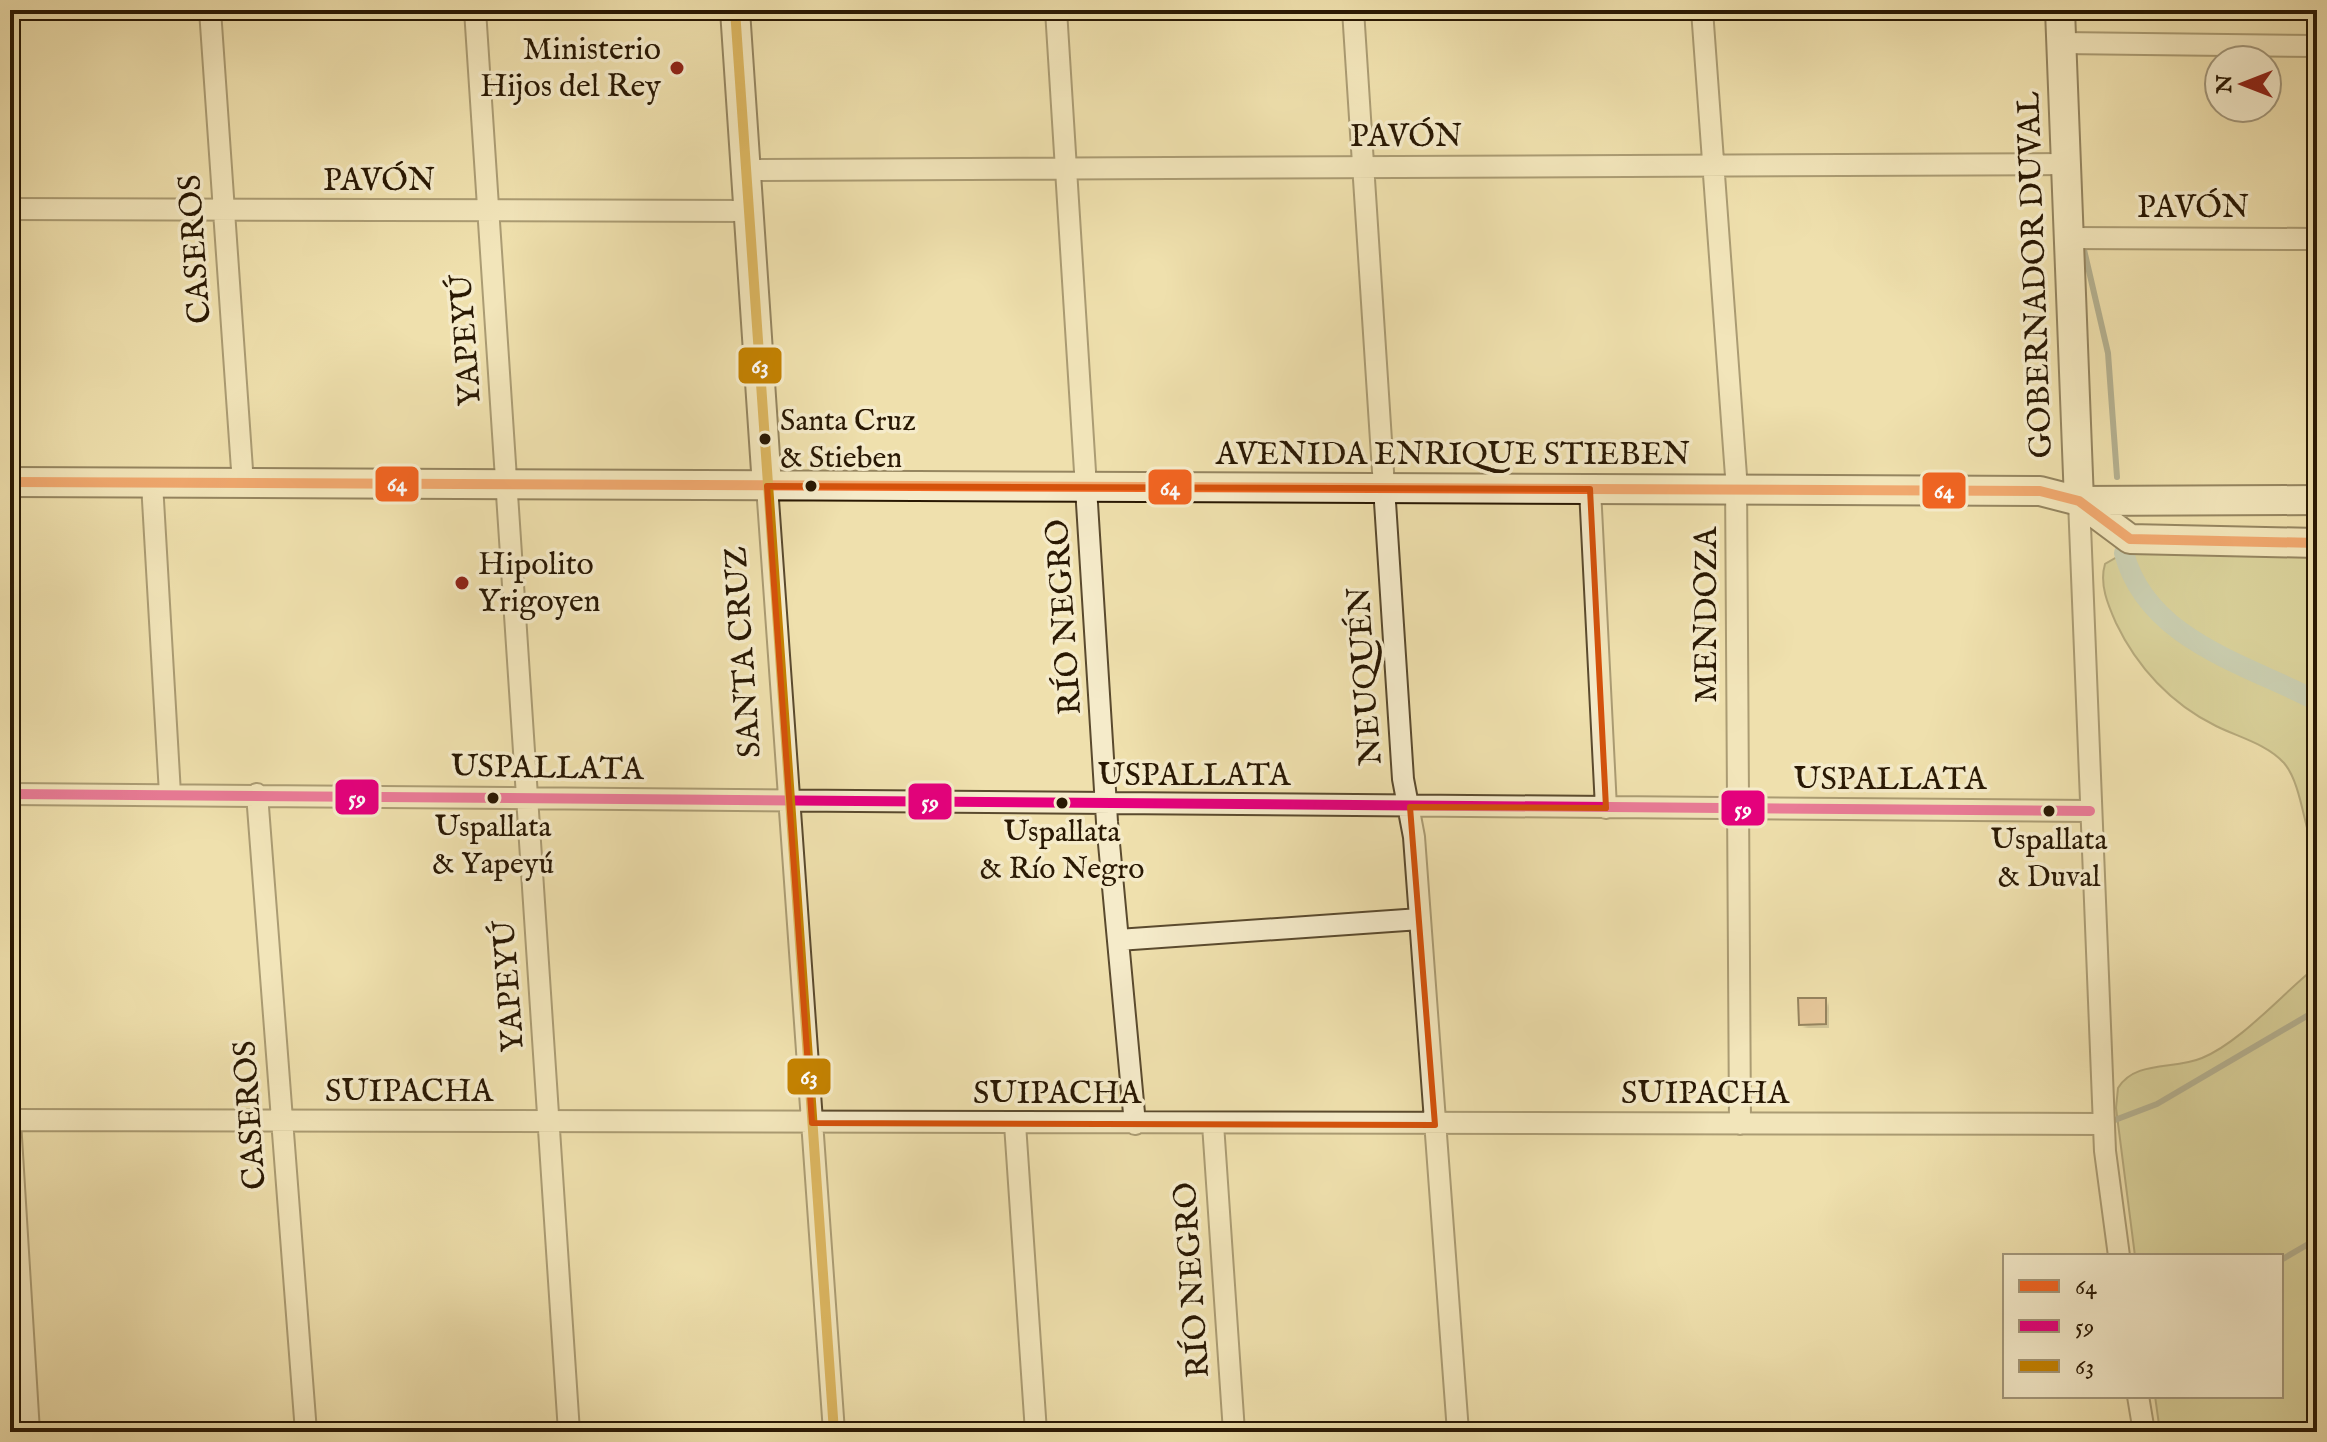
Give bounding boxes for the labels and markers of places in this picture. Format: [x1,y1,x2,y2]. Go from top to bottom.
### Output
place label: Ministerio Hijos del Rey [480,30,661,108]
marker: Ministerio Hijos del Rey [668,59,686,77]
place label: Santa Cruz & Stieben [780,403,916,478]
marker: Santa Cruz & Stieben [757,431,773,447]
unlabelled marker [803,478,819,494]
place label: Hipolito Yrigoyen [478,545,601,623]
marker: Hipolito Yrigoyen [453,574,471,592]
marker: Uspallata & Yapeyú [485,790,501,806]
marker: Uspallata & Río Negro [1054,795,1070,811]
marker: Uspallata & Duval [2041,803,2057,819]
place label: Uspallata & Yapeyú [432,809,554,884]
place label: Uspallata & Río Negro [980,814,1144,889]
place label: Uspallata & Duval [1990,822,2108,897]

